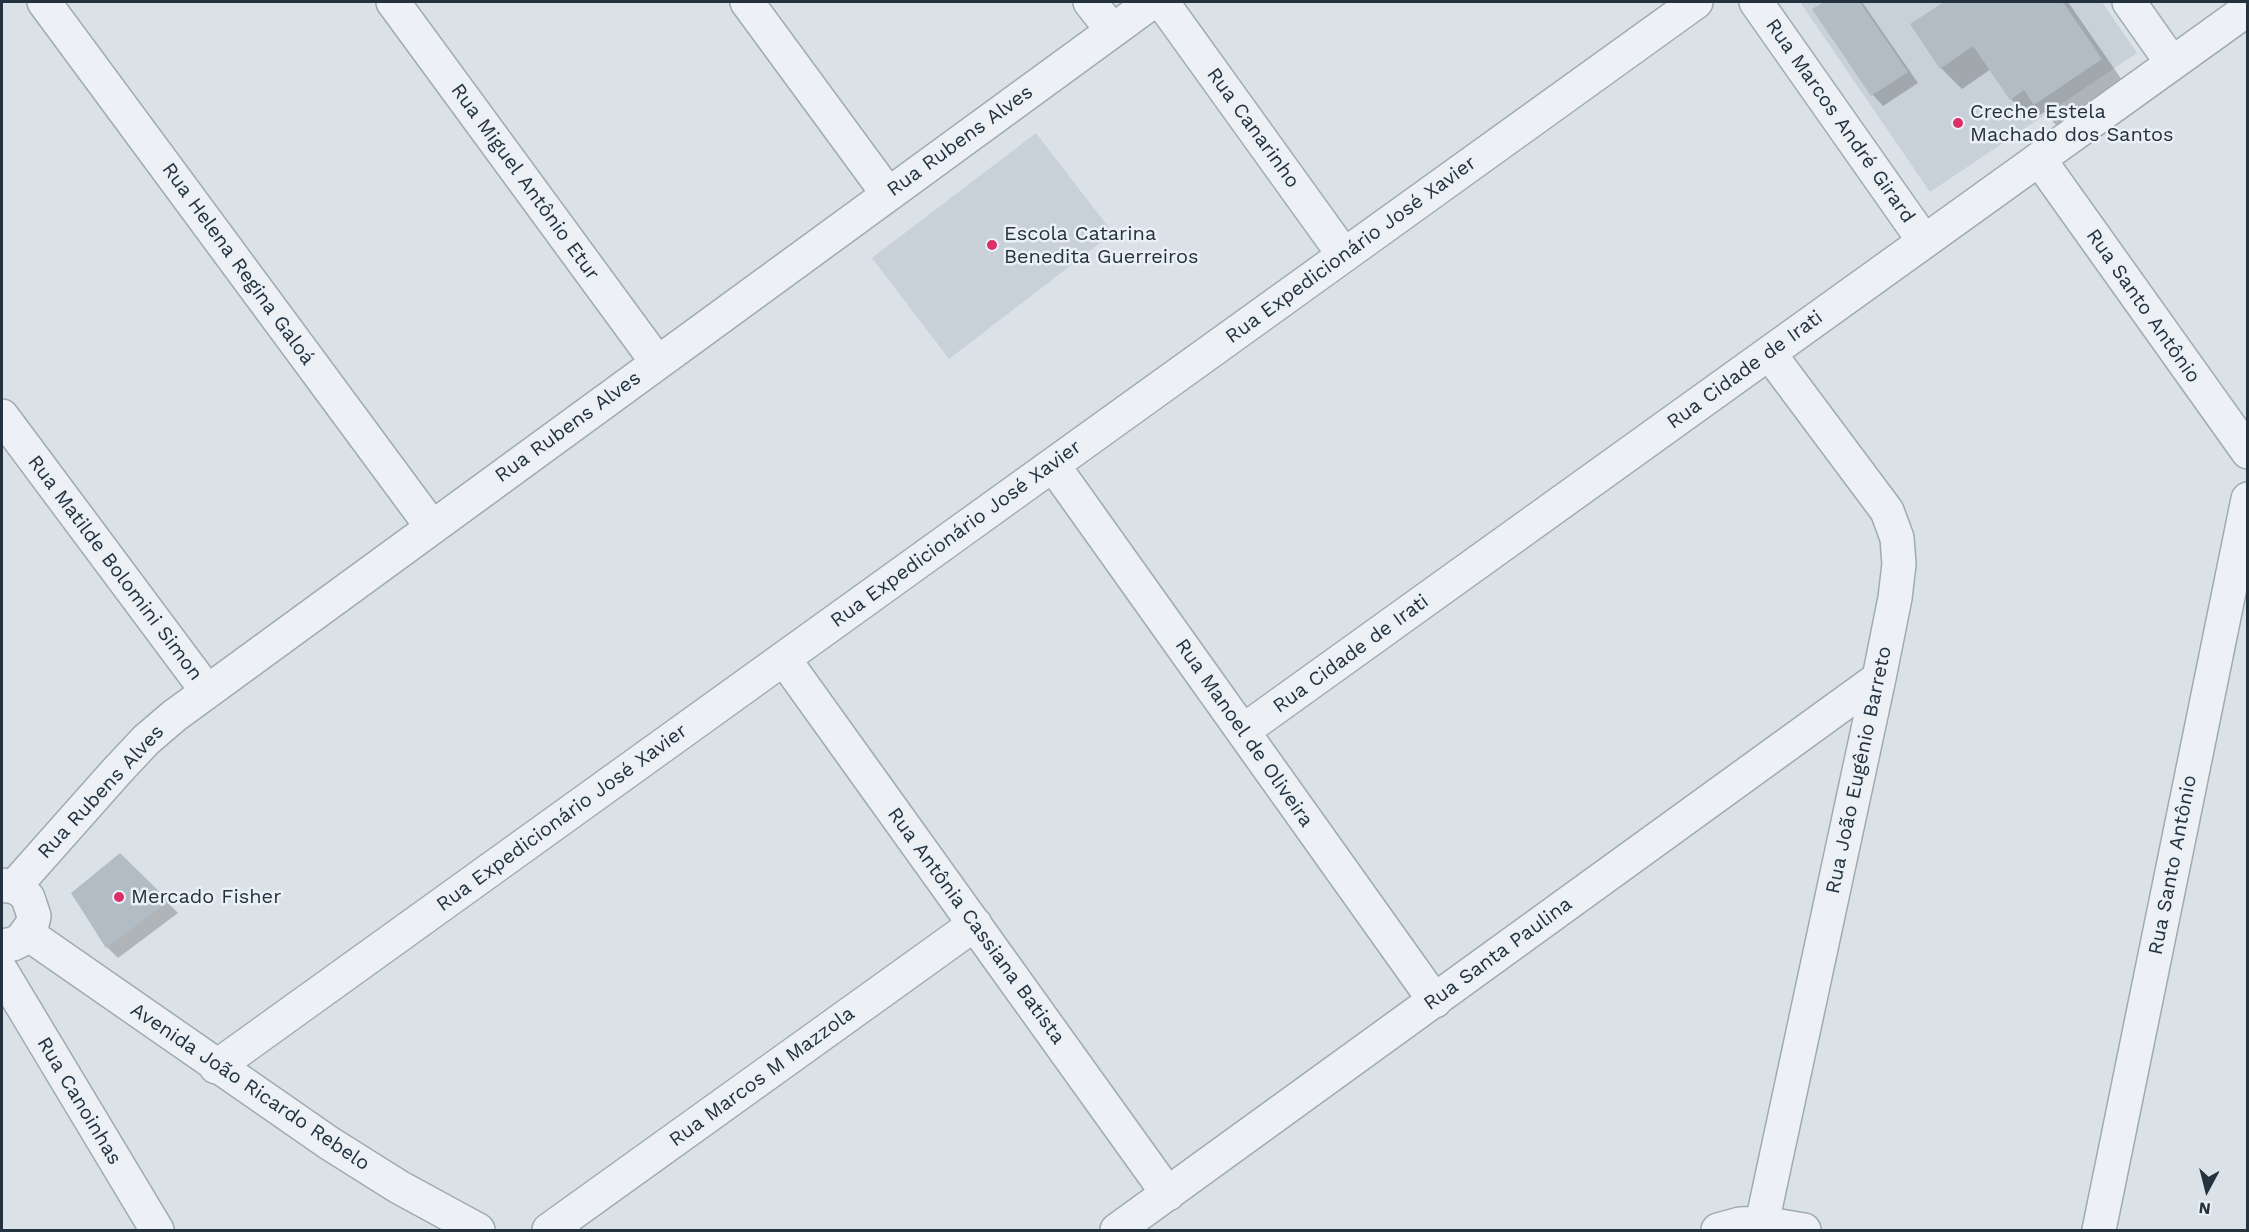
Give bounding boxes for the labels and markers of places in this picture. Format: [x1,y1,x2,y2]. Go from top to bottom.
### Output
place label: Creche Estela Machado dos Santos [1970,100,2174,147]
marker: Creche Estela Machado dos Santos [1951,116,1965,130]
place label: Escola Catarina Benedita Guerreiros [1004,222,1198,269]
marker: Escola Catarina Benedita Guerreiros [985,238,999,252]
place label: Mercado Fisher [131,885,281,909]
marker: Mercado Fisher [112,890,126,904]

